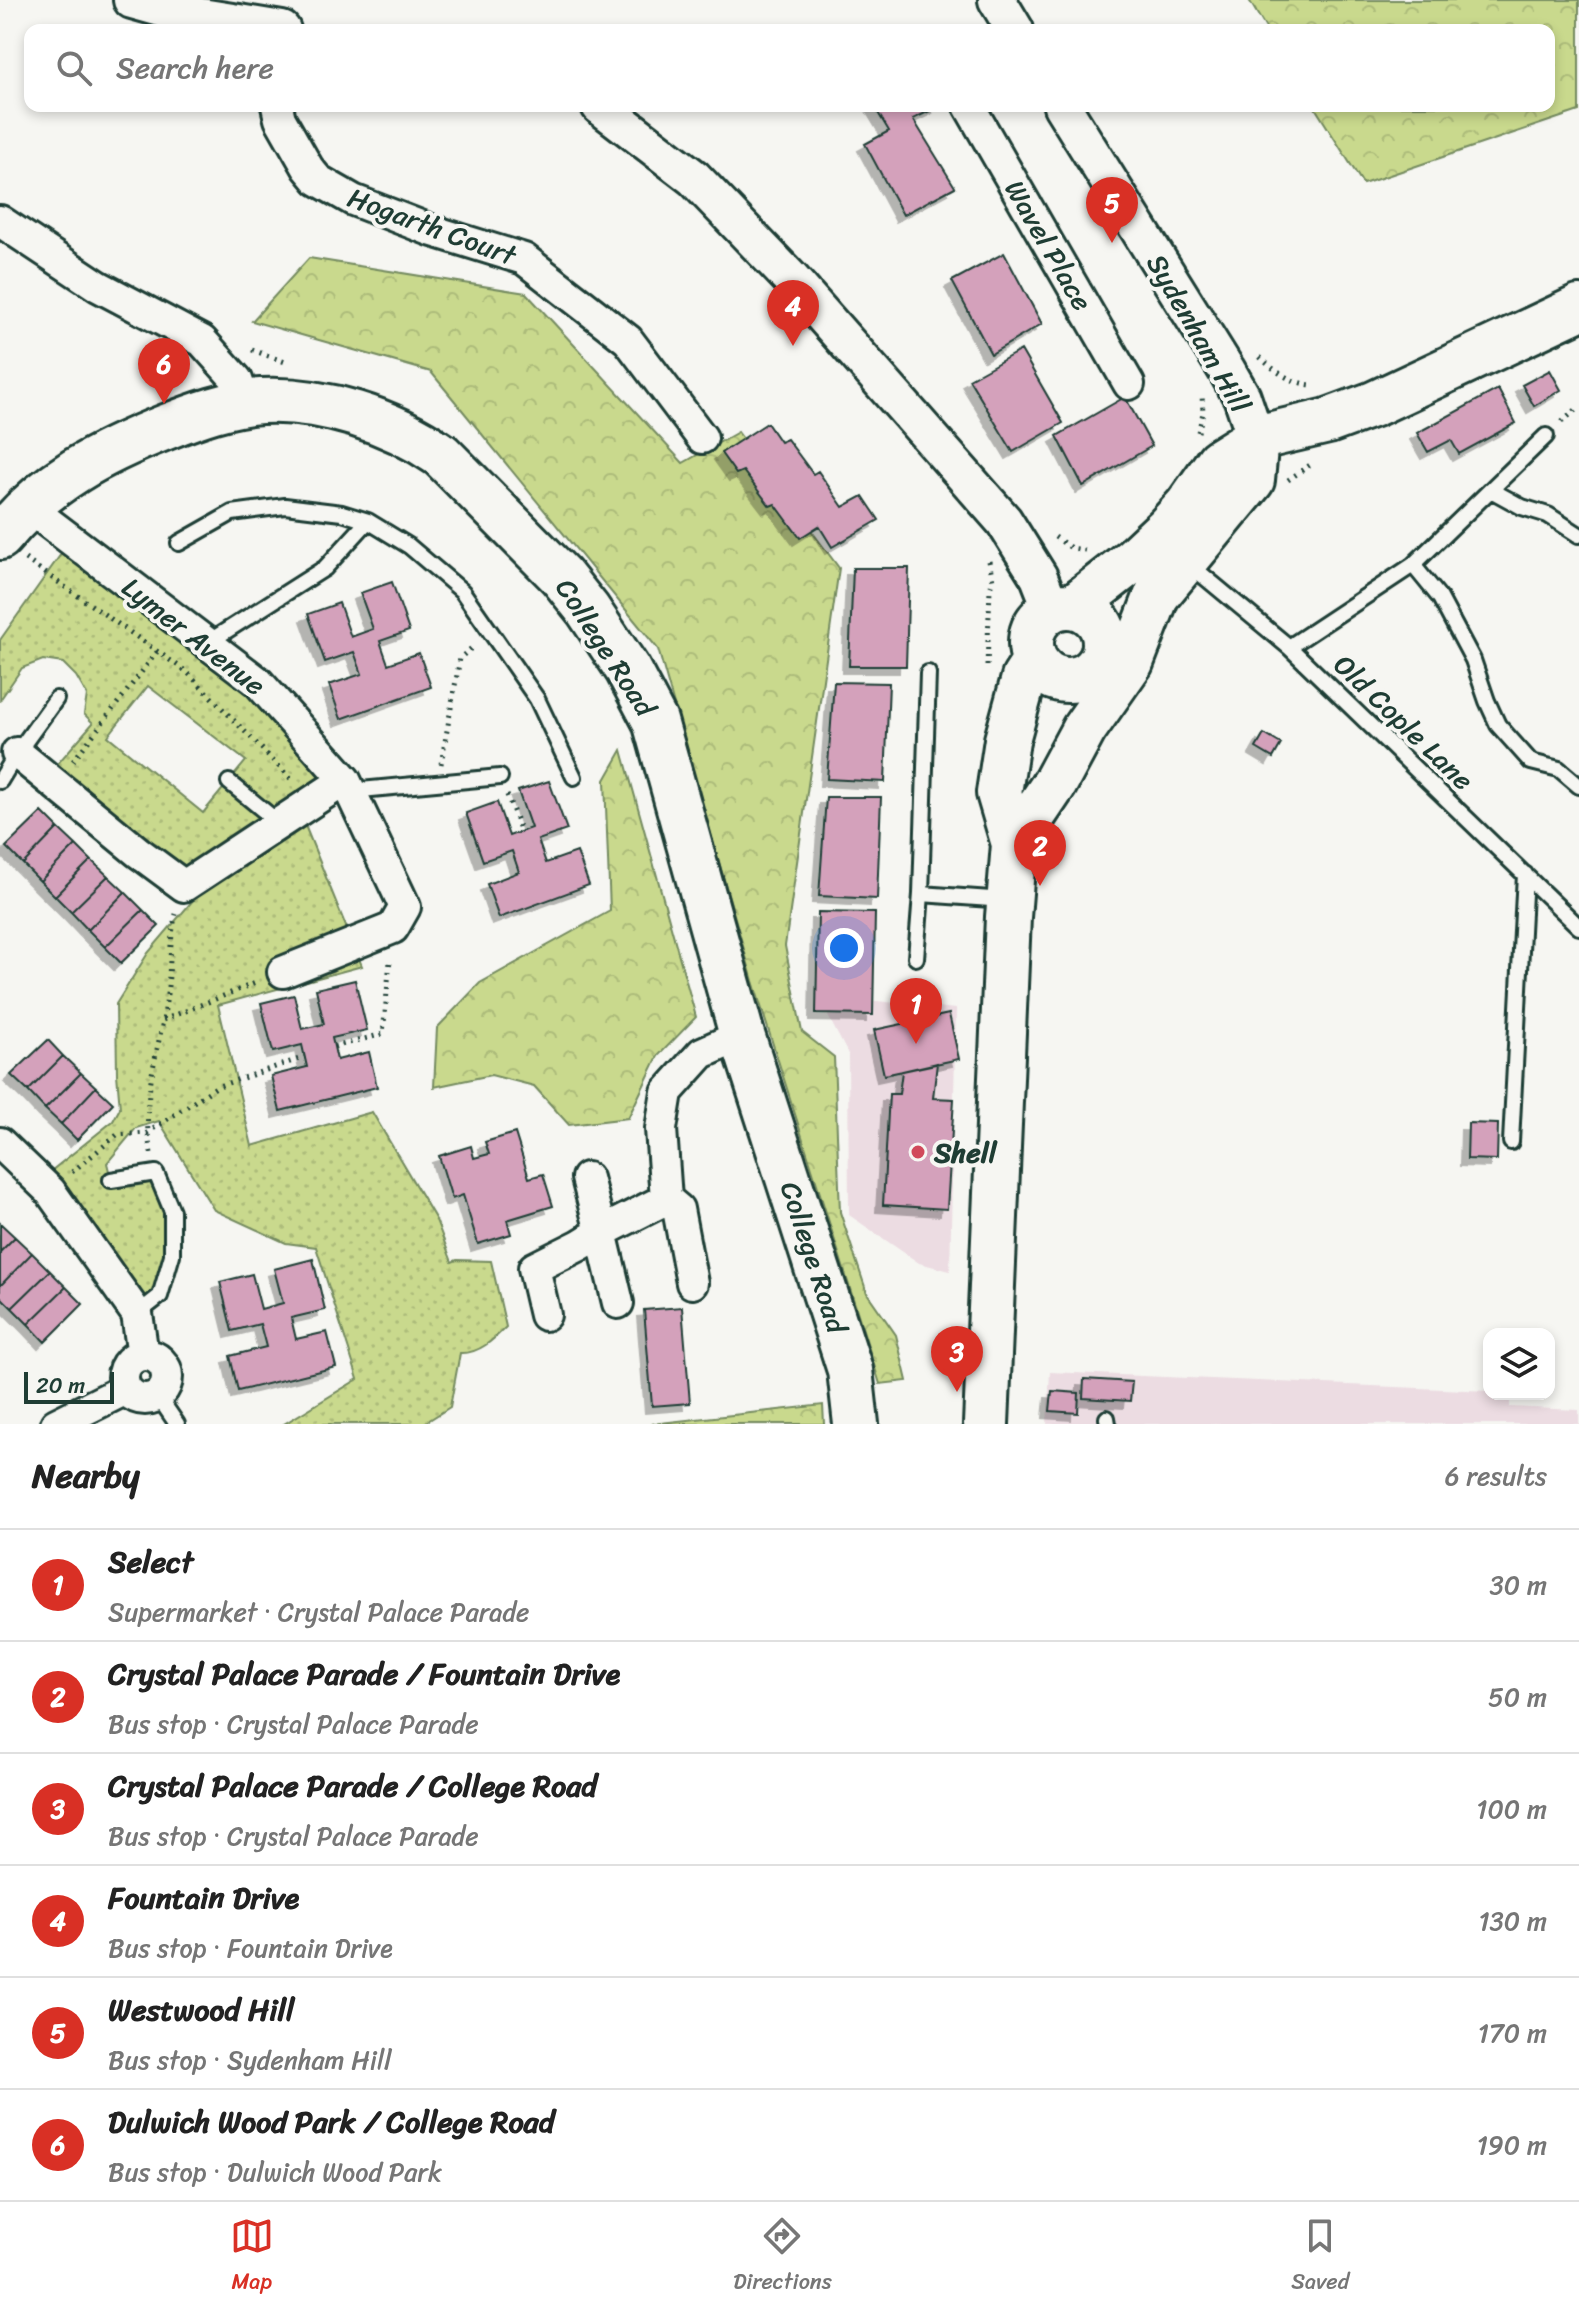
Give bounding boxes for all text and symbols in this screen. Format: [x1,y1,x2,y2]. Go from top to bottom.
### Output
search box [24,24,1555,112]
text: Search here [116,41,274,95]
icon: search [52,46,96,90]
street label: Wavel Place [991,170,1106,320]
street label: Hogarth Court [341,173,525,280]
pin: 5 [1086,177,1138,243]
street label: Sydenham Hill [1133,244,1265,423]
pin: 4 [767,280,819,346]
pin: 6 [138,338,190,404]
street label: Lymer Avenue [111,564,277,709]
street label: College Road [542,568,670,728]
street label: Old Cople Lane [1322,642,1486,803]
pin: 2 [1014,820,1066,886]
your location [824,928,864,968]
pin: 1 [890,978,942,1044]
place label: Shell [933,1128,998,1177]
marker: Shell [909,1143,927,1161]
street label: College Road [766,1175,862,1342]
pin: 3 [931,1326,983,1392]
map controls [1483,1328,1555,1400]
button: layers [1483,1328,1555,1400]
text: 20 m [36,1366,85,1405]
scale bar [24,1368,114,1404]
text: Nearby [32,1446,140,1506]
text: 6 results [1445,1453,1547,1499]
text: Select [108,1535,193,1589]
text: 1 [52,1562,64,1608]
text: 30 m [1490,1562,1547,1608]
text: Supermarket · Crystal Palace Parade [108,1589,529,1635]
text: Crystal Palace Parade / Fountain Drive [108,1647,620,1701]
text: 2 [50,1674,66,1720]
text: 50 m [1488,1674,1547,1720]
text: Bus stop · Crystal Palace Parade [108,1701,479,1747]
text: Crystal Palace Parade / College Road [108,1759,597,1813]
text: 3 [51,1786,65,1832]
text: 100 m [1476,1786,1547,1832]
text: Bus stop · Crystal Palace Parade [108,1813,479,1859]
text: Fountain Drive [108,1871,299,1925]
text: 4 [50,1898,66,1944]
text: 130 m [1478,1898,1547,1944]
text: Bus stop · Fountain Drive [108,1925,393,1971]
text: Westwood Hill [108,1983,295,2037]
text: 5 [50,2010,66,2056]
text: 170 m [1478,2010,1547,2056]
text: Bus stop · Sydenham Hill [108,2037,392,2083]
text: Dulwich Wood Park / College Road [108,2095,555,2149]
text: 6 [51,2122,65,2168]
text: 190 m [1477,2122,1547,2168]
text: Bus stop · Dulwich Wood Park [108,2149,442,2195]
tab: Map [230,2214,274,2301]
tab: Directions [733,2214,832,2301]
tab: Saved [1291,2214,1349,2301]

